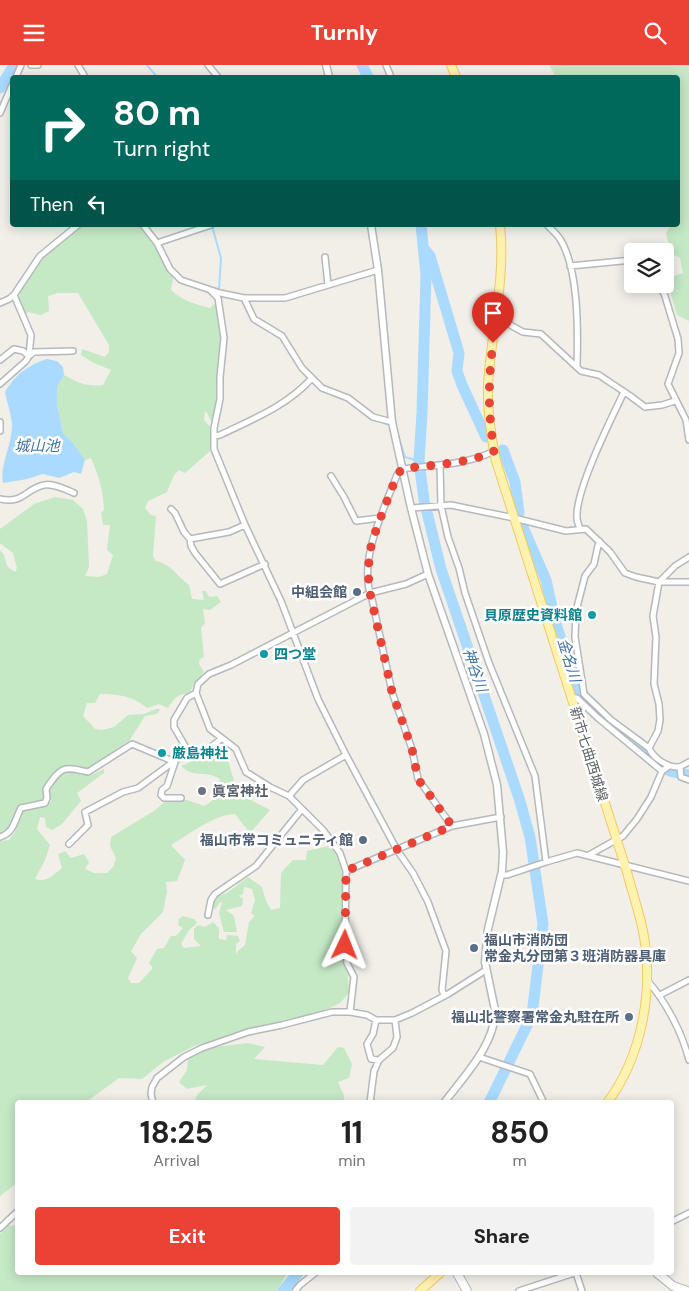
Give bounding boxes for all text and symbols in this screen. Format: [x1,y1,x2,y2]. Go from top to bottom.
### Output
text: Turnly [311,18,378,47]
icon: menu [20,19,48,47]
icon: search [641,19,669,47]
text: 80 m [113,90,201,136]
icon: right [30,95,95,160]
text: Turn right [113,134,210,163]
icon: left [83,190,111,218]
text: Then [30,192,73,217]
map controls [624,243,674,293]
button: layers [624,243,674,293]
pin [472,292,514,343]
icon: arrive [479,299,507,327]
water label: 城山池 [14,436,61,456]
place label: 中組会館 [291,583,347,601]
marker: 中組会館 [351,586,363,598]
place label: 貝原歴史資料館 [484,606,582,624]
marker: 貝原歴史資料館 [586,609,598,621]
water label: 金名川 [553,636,586,686]
place label: 四つ堂 [274,645,316,663]
water label: 神谷川 [458,645,492,696]
marker: 四つ堂 [258,648,270,660]
street label: 新市七曲西城線 [566,705,612,803]
place label: 厳島神社 [172,744,228,762]
marker: 厳島神社 [156,747,168,759]
place label: 眞宮神社 [212,782,268,800]
marker: 眞宮神社 [196,785,208,797]
place label: 福山市常コミュニティ館 [200,831,353,849]
marker: 福山市常コミュニティ館 [357,834,369,846]
position arrow [318,918,370,970]
place label: 福山市消防団 常金丸分団第３班消防器具庫 [484,931,666,965]
marker: 福山市消防団 常金丸分団第３班消防器具庫 [468,942,480,954]
place label: 福山北警察署常金丸駐在所 [451,1008,619,1026]
marker: 福山北警察署常金丸駐在所 [623,1011,635,1023]
text: 18:25 [140,1113,213,1152]
text: 11 [341,1113,363,1152]
text: 850 [490,1113,549,1152]
text: Arrival [153,1150,200,1171]
text: min [338,1150,366,1171]
text: m [513,1150,527,1171]
button: Exit [35,1207,340,1265]
button: Share [350,1207,654,1265]

